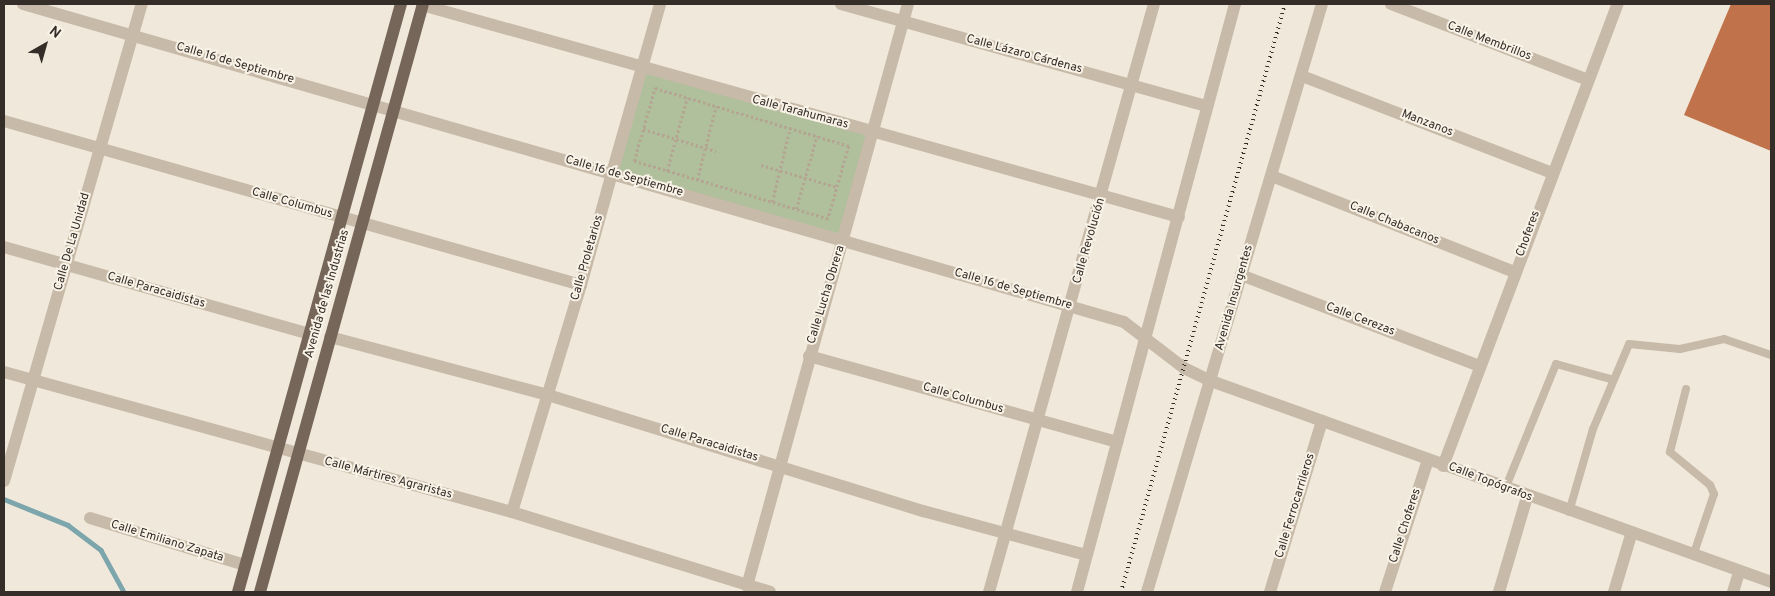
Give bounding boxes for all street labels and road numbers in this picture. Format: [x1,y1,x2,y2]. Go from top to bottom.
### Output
street label: Calle Membrillos [1445,19,1533,65]
street label: Calle Lázaro Cárdenas [964,33,1084,77]
street label: Calle 16 de Septiembre [174,40,296,88]
street label: Calle Tarahumaras [750,93,850,133]
street label: Manzanos [1399,108,1455,140]
street label: Calle 16 de Septiembre [563,153,685,201]
street label: Calle Columbus [250,186,334,222]
street label: Calle De La Unidad [52,192,94,292]
street label: Calle Revolución [1071,196,1109,286]
street label: Calle Chabacanos [1347,199,1441,249]
street label: Choferes [1514,209,1544,259]
street label: Calle Proletarios [569,213,607,303]
street label: Avenida de las Industrias [303,228,353,360]
street label: Calle Lucha Obrera [805,244,849,346]
street label: Avenida Insurgentes [1213,244,1257,352]
street label: Calle 16 de Septiembre [952,266,1074,314]
street label: Calle Paracaidistas [105,270,207,312]
street label: Calle Cerezas [1323,300,1397,340]
street label: Calle Columbus [921,381,1005,417]
street label: Calle Paracaidistas [658,422,760,466]
street label: Calle Ferrocarrileros [1273,452,1319,560]
street label: Calle Mártires Agraristas [322,455,454,503]
street label: Calle Topógrafos [1446,460,1534,506]
street label: Calle Choferes [1387,487,1425,565]
street label: Calle Emiliano Zapata [109,518,225,566]

